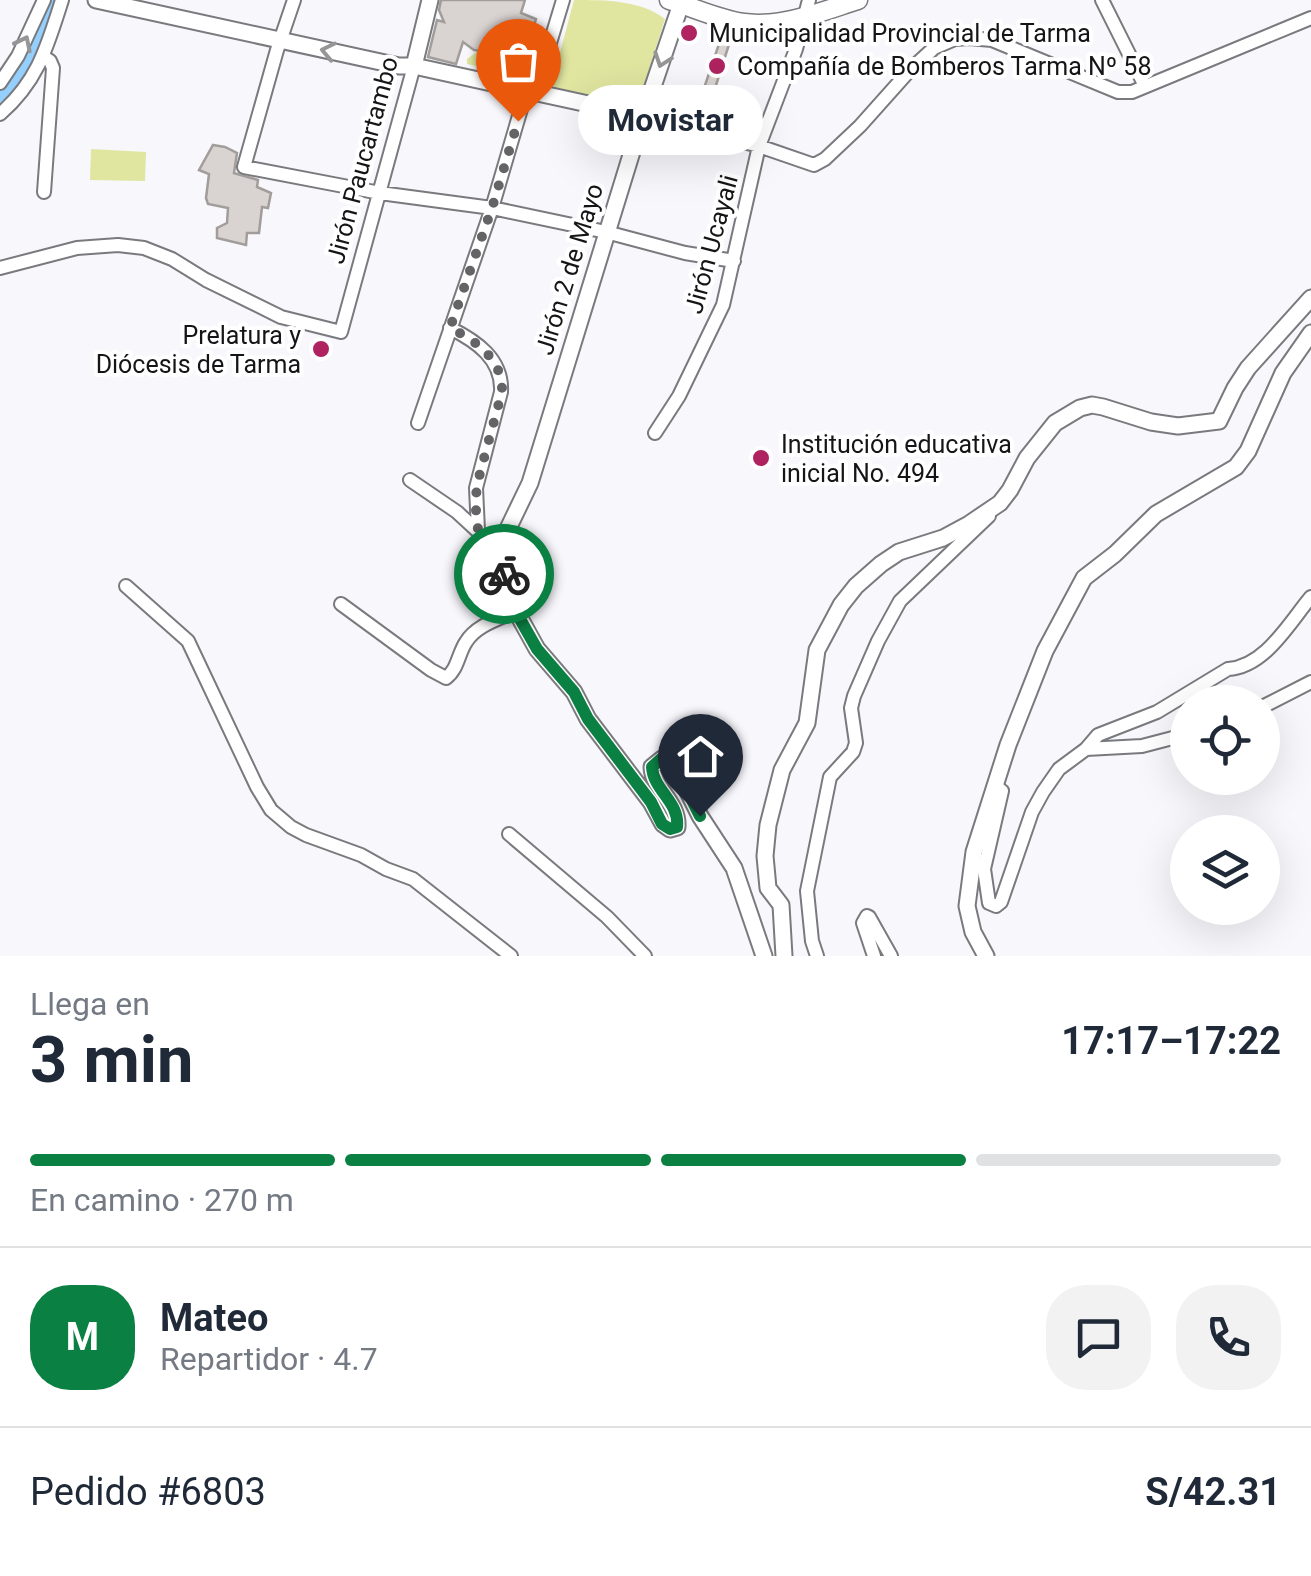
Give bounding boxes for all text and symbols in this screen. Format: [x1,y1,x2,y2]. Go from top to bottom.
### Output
pin [476,19,561,122]
place label: Municipalidad Provincial de Tarma [709,19,1091,48]
marker: Municipalidad Provincial de Tarma [678,22,700,44]
icon: bag [491,34,546,89]
one-way arrow [12,35,32,53]
one-way arrow [320,42,337,63]
one-way arrow [653,50,673,67]
place label: Compañía de Bomberos Tarma Nº 58 [737,52,1151,81]
street label: Jirón Paucartambo [321,53,404,267]
marker: Compañía de Bomberos Tarma Nº 58 [706,55,728,77]
callout: Movistar [578,86,763,156]
text: Movistar [607,101,734,139]
street label: Jirón Ucayali [679,172,744,317]
street label: Jirón 2 de Mayo [530,180,609,358]
place label: Prelatura y Diócesis de Tarma [96,321,301,379]
marker: Prelatura y Diócesis de Tarma [310,338,332,360]
place label: Institución educativa inicial No. 494 [781,430,1012,488]
marker: Institución educativa inicial No. 494 [750,447,772,469]
courier [454,524,554,624]
icon: bike [477,547,532,602]
map controls [1170,685,1280,925]
button: locate [1170,685,1280,795]
pin [658,714,743,817]
icon: home [673,729,728,784]
button: layers [1170,815,1280,925]
text: Llega en [30,985,150,1023]
text: 17:17–17:22 [1061,1019,1281,1063]
text: 3 min [30,1022,193,1098]
text: En camino · 270 m [30,1181,294,1219]
button: chat [1046,1285,1151,1390]
button: phone [1176,1285,1281,1390]
text: Mateo [160,1296,268,1340]
text: M [66,1315,99,1359]
text: Repartidor · 4.7 [160,1340,378,1378]
text: Pedido #6803 [30,1470,266,1514]
text: S/42.31 [1145,1470,1281,1514]

